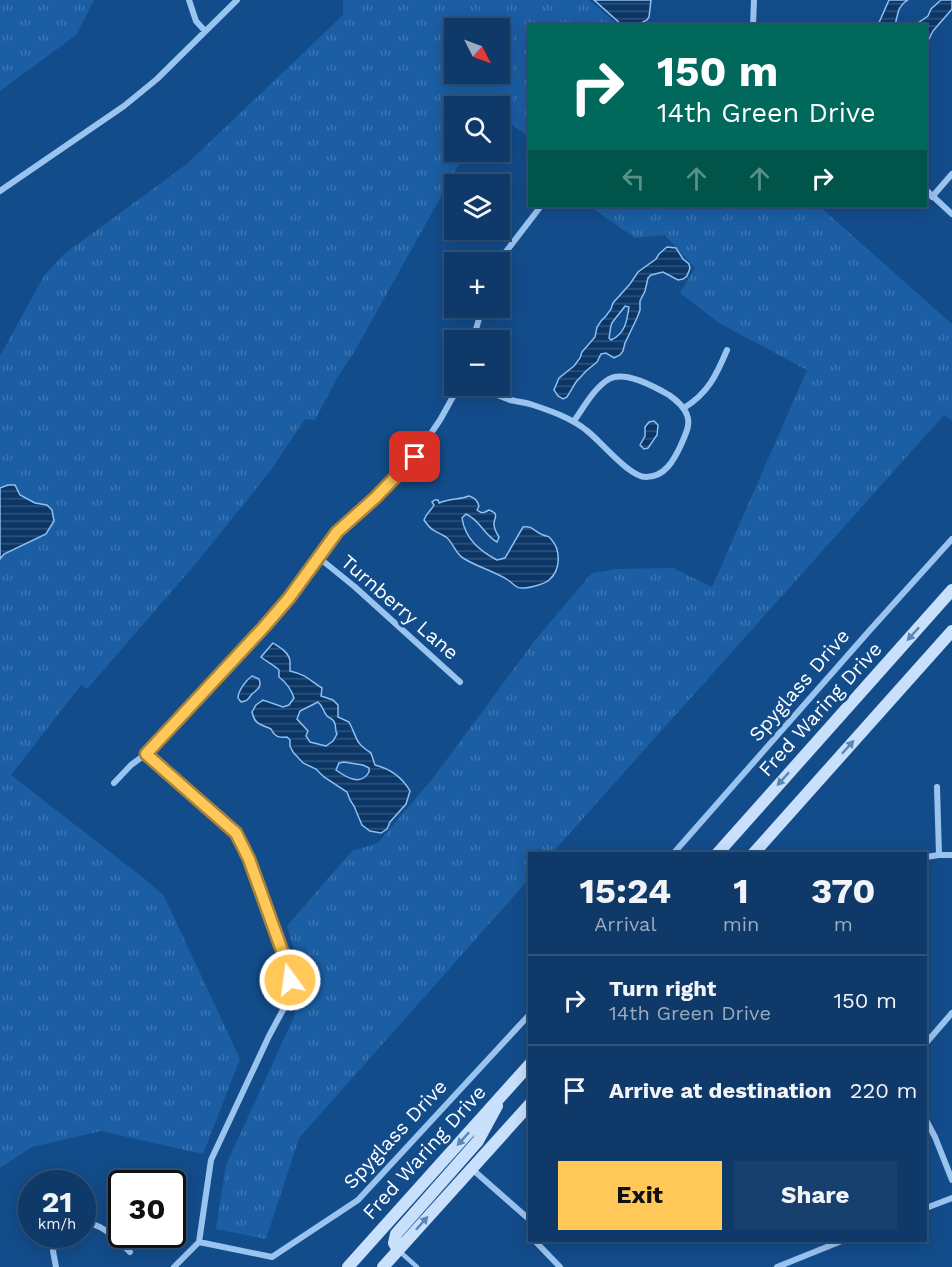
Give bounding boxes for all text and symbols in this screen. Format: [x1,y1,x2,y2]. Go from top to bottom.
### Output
north arrow [444,18,510,84]
map controls [444,18,510,396]
text: 150 m [657,47,778,96]
icon: right [558,48,636,126]
button: search [444,96,510,162]
text: 14th Green Drive [657,97,876,129]
icon: left [617,162,650,195]
icon: ahead [680,162,713,195]
icon: ahead [743,162,776,195]
icon: right [806,162,839,195]
button: layers [444,174,510,240]
button: + [444,252,510,318]
button: − [444,330,510,396]
pin [389,431,440,482]
icon: arrive [398,440,431,473]
street label: Turnberry Lane [336,549,464,665]
street label: Spyglass Drive [744,624,854,746]
one-way arrow [906,626,920,641]
street label: Fred Waring Drive [753,637,887,781]
one-way arrow [841,740,854,755]
one-way arrow [777,771,790,786]
text: 15:24 [580,870,671,912]
text: 1 [733,870,749,912]
text: 370 [811,870,875,912]
text: Arrival [594,912,657,936]
text: min [723,912,759,936]
text: m [834,912,853,936]
position arrow [258,948,322,1012]
text: Turn right [609,976,716,1001]
icon: right [558,984,591,1017]
text: 150 m [833,988,897,1013]
text: 14th Green Drive [609,1001,771,1025]
street label: Spyglass Drive [338,1074,452,1194]
icon: arrive [558,1074,591,1107]
text: Arrive at destination [609,1078,832,1103]
text: 220 m [850,1078,917,1103]
street label: Fred Waring Drive [357,1080,491,1224]
one-way arrow [456,1131,470,1146]
button: Exit [558,1161,722,1230]
button: Share [734,1161,897,1230]
speed limit sign: 30 [108,1170,186,1248]
text: 21 [42,1184,72,1219]
text: km/h [38,1215,76,1233]
one-way arrow [415,1216,429,1231]

